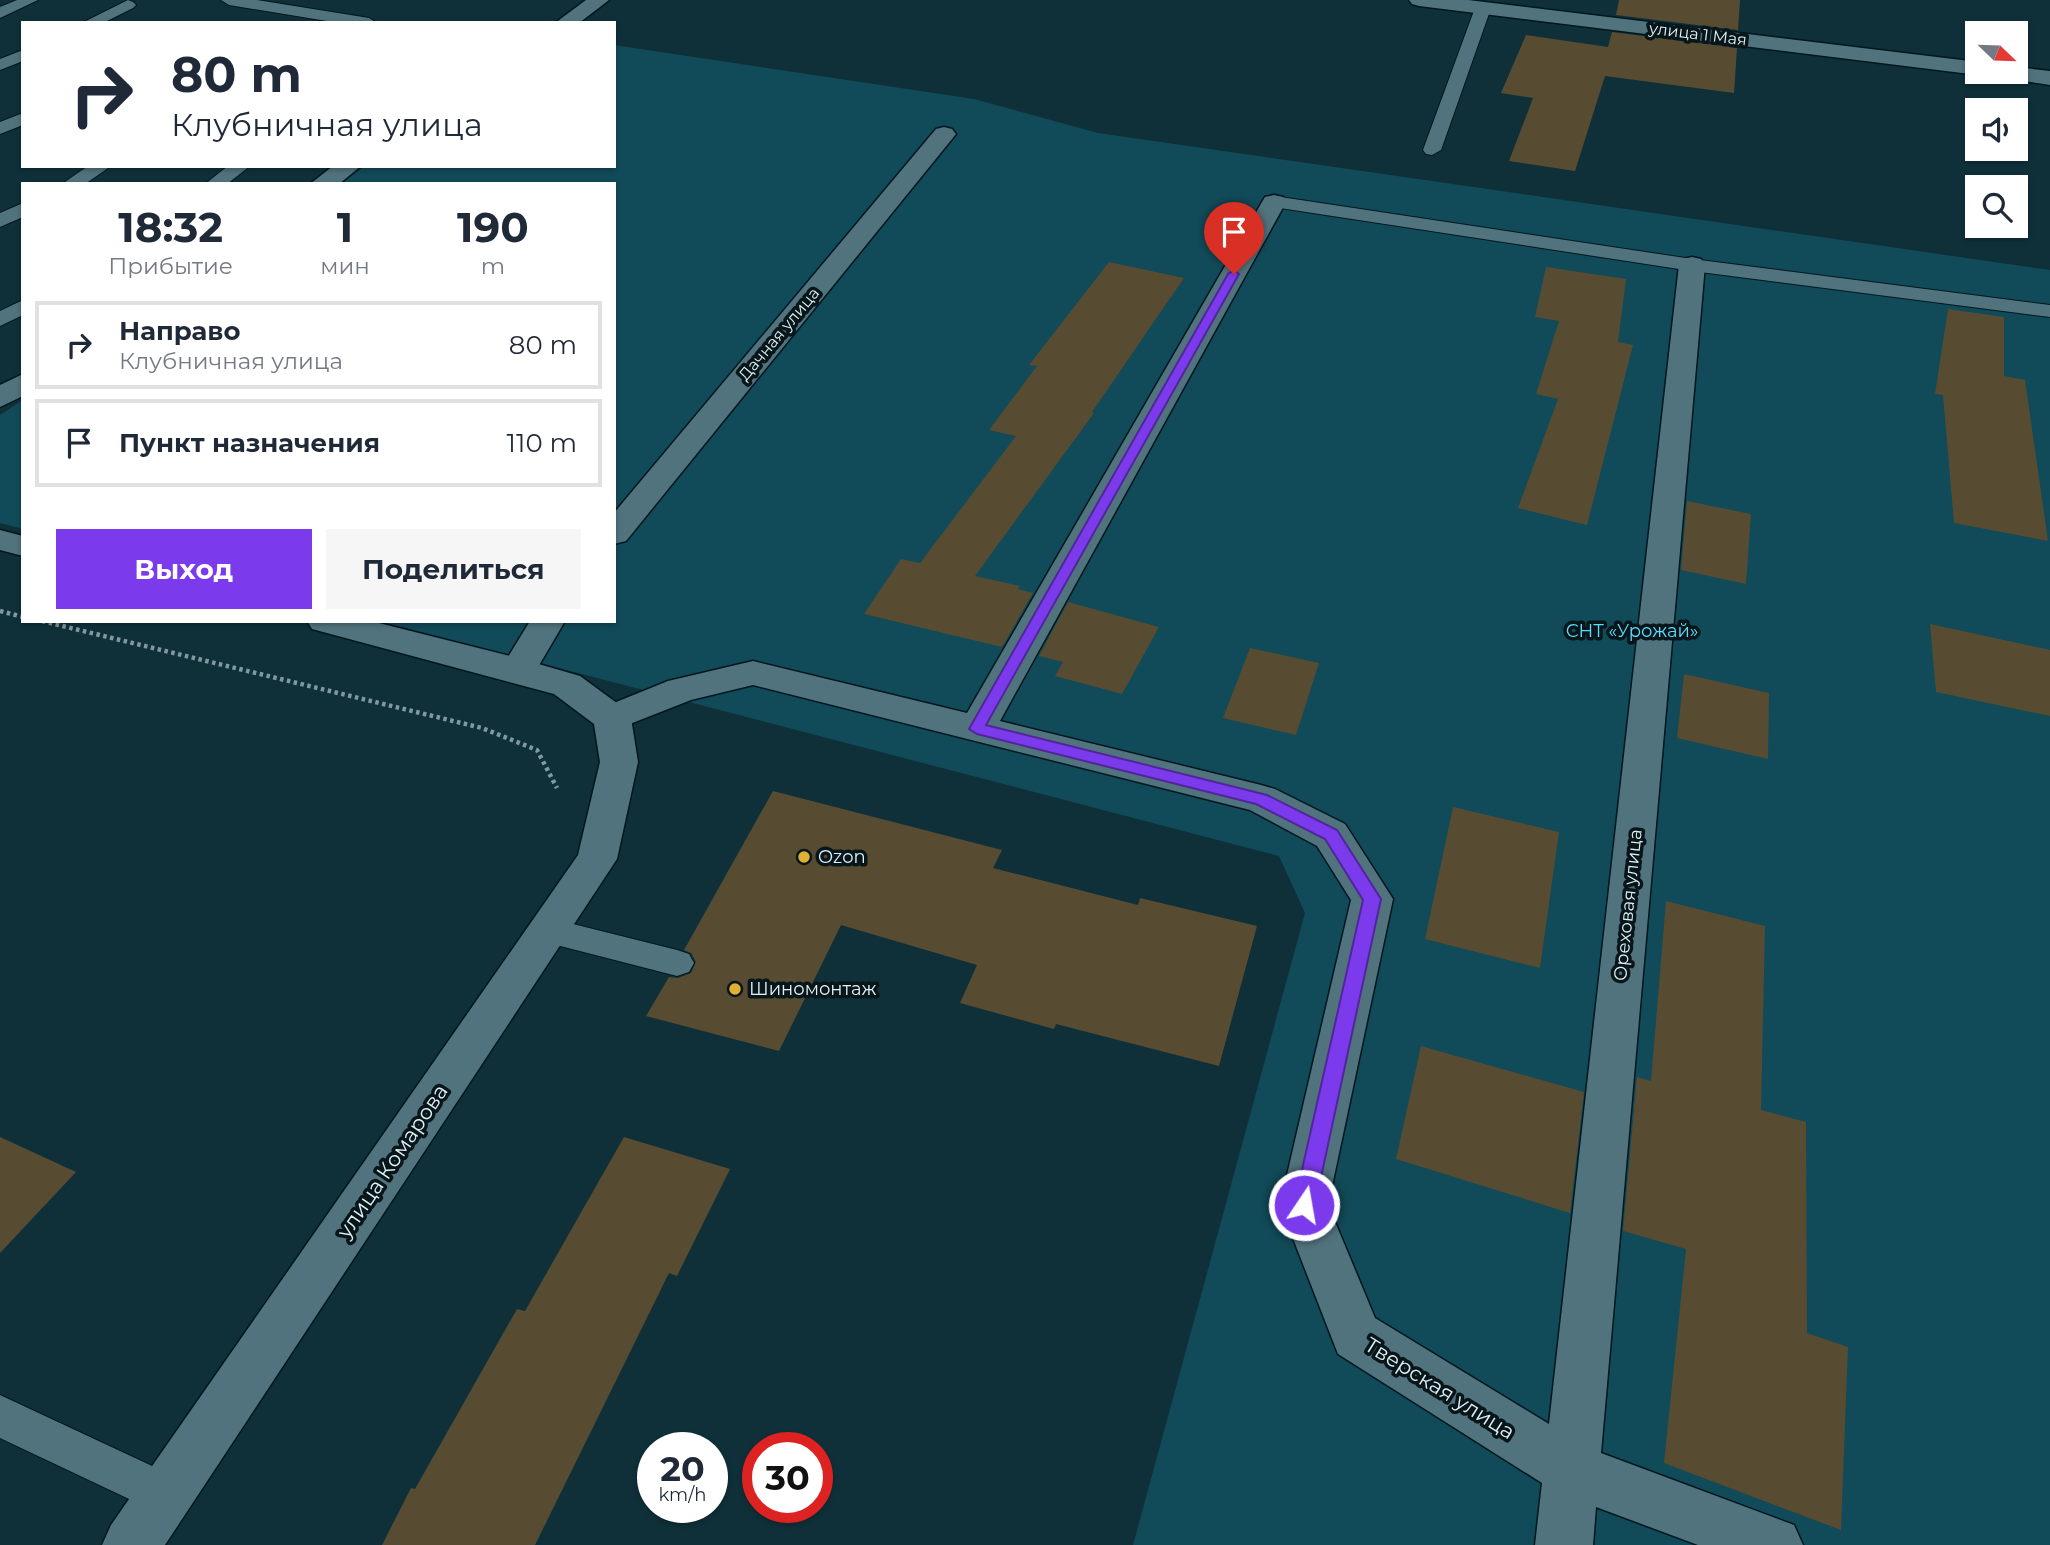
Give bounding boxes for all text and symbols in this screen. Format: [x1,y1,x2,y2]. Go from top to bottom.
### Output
street label: улица 1 Мая [1647,18,1748,49]
north arrow [1965,21,2028,84]
map controls [1965,21,2028,238]
text: 80 m [171,45,302,104]
icon: right [56,49,147,140]
button: sound [1965,98,2028,161]
text: Клубничная улица [171,105,483,144]
button: search [1965,175,2028,238]
text: 18:32 [118,201,223,253]
text: 1 [337,201,353,253]
text: 190 [457,201,529,253]
pin [1204,202,1264,274]
icon: arrive [1215,213,1253,251]
text: Прибытие [108,252,233,280]
text: мин [320,252,370,280]
text: m [481,252,505,280]
street label: Дачная улица [735,284,823,384]
text: Направо [119,315,240,347]
icon: right [60,326,98,364]
text: 80 m [509,329,577,361]
text: Клубничная улица [119,347,343,375]
icon: arrive [60,424,98,462]
text: Пункт назначения [119,427,380,459]
text: 110 m [507,427,577,459]
button: Выход [56,529,312,609]
button: Поделиться [326,529,581,609]
park label: СНТ «Урожай» [1566,620,1698,642]
street label: Ореховая улица [1609,828,1647,982]
place label: Ozon [818,846,866,868]
marker: Ozon [796,849,812,865]
place label: Шиномонтаж [749,978,876,1000]
marker: Шиномонтаж [727,981,743,997]
street label: улица Комарова [331,1079,453,1243]
position arrow [1267,1168,1341,1242]
street label: Тверская улица [1360,1332,1520,1444]
speed limit sign: 30 [742,1432,833,1523]
text: 20 [660,1447,705,1490]
text: km/h [658,1484,707,1506]

